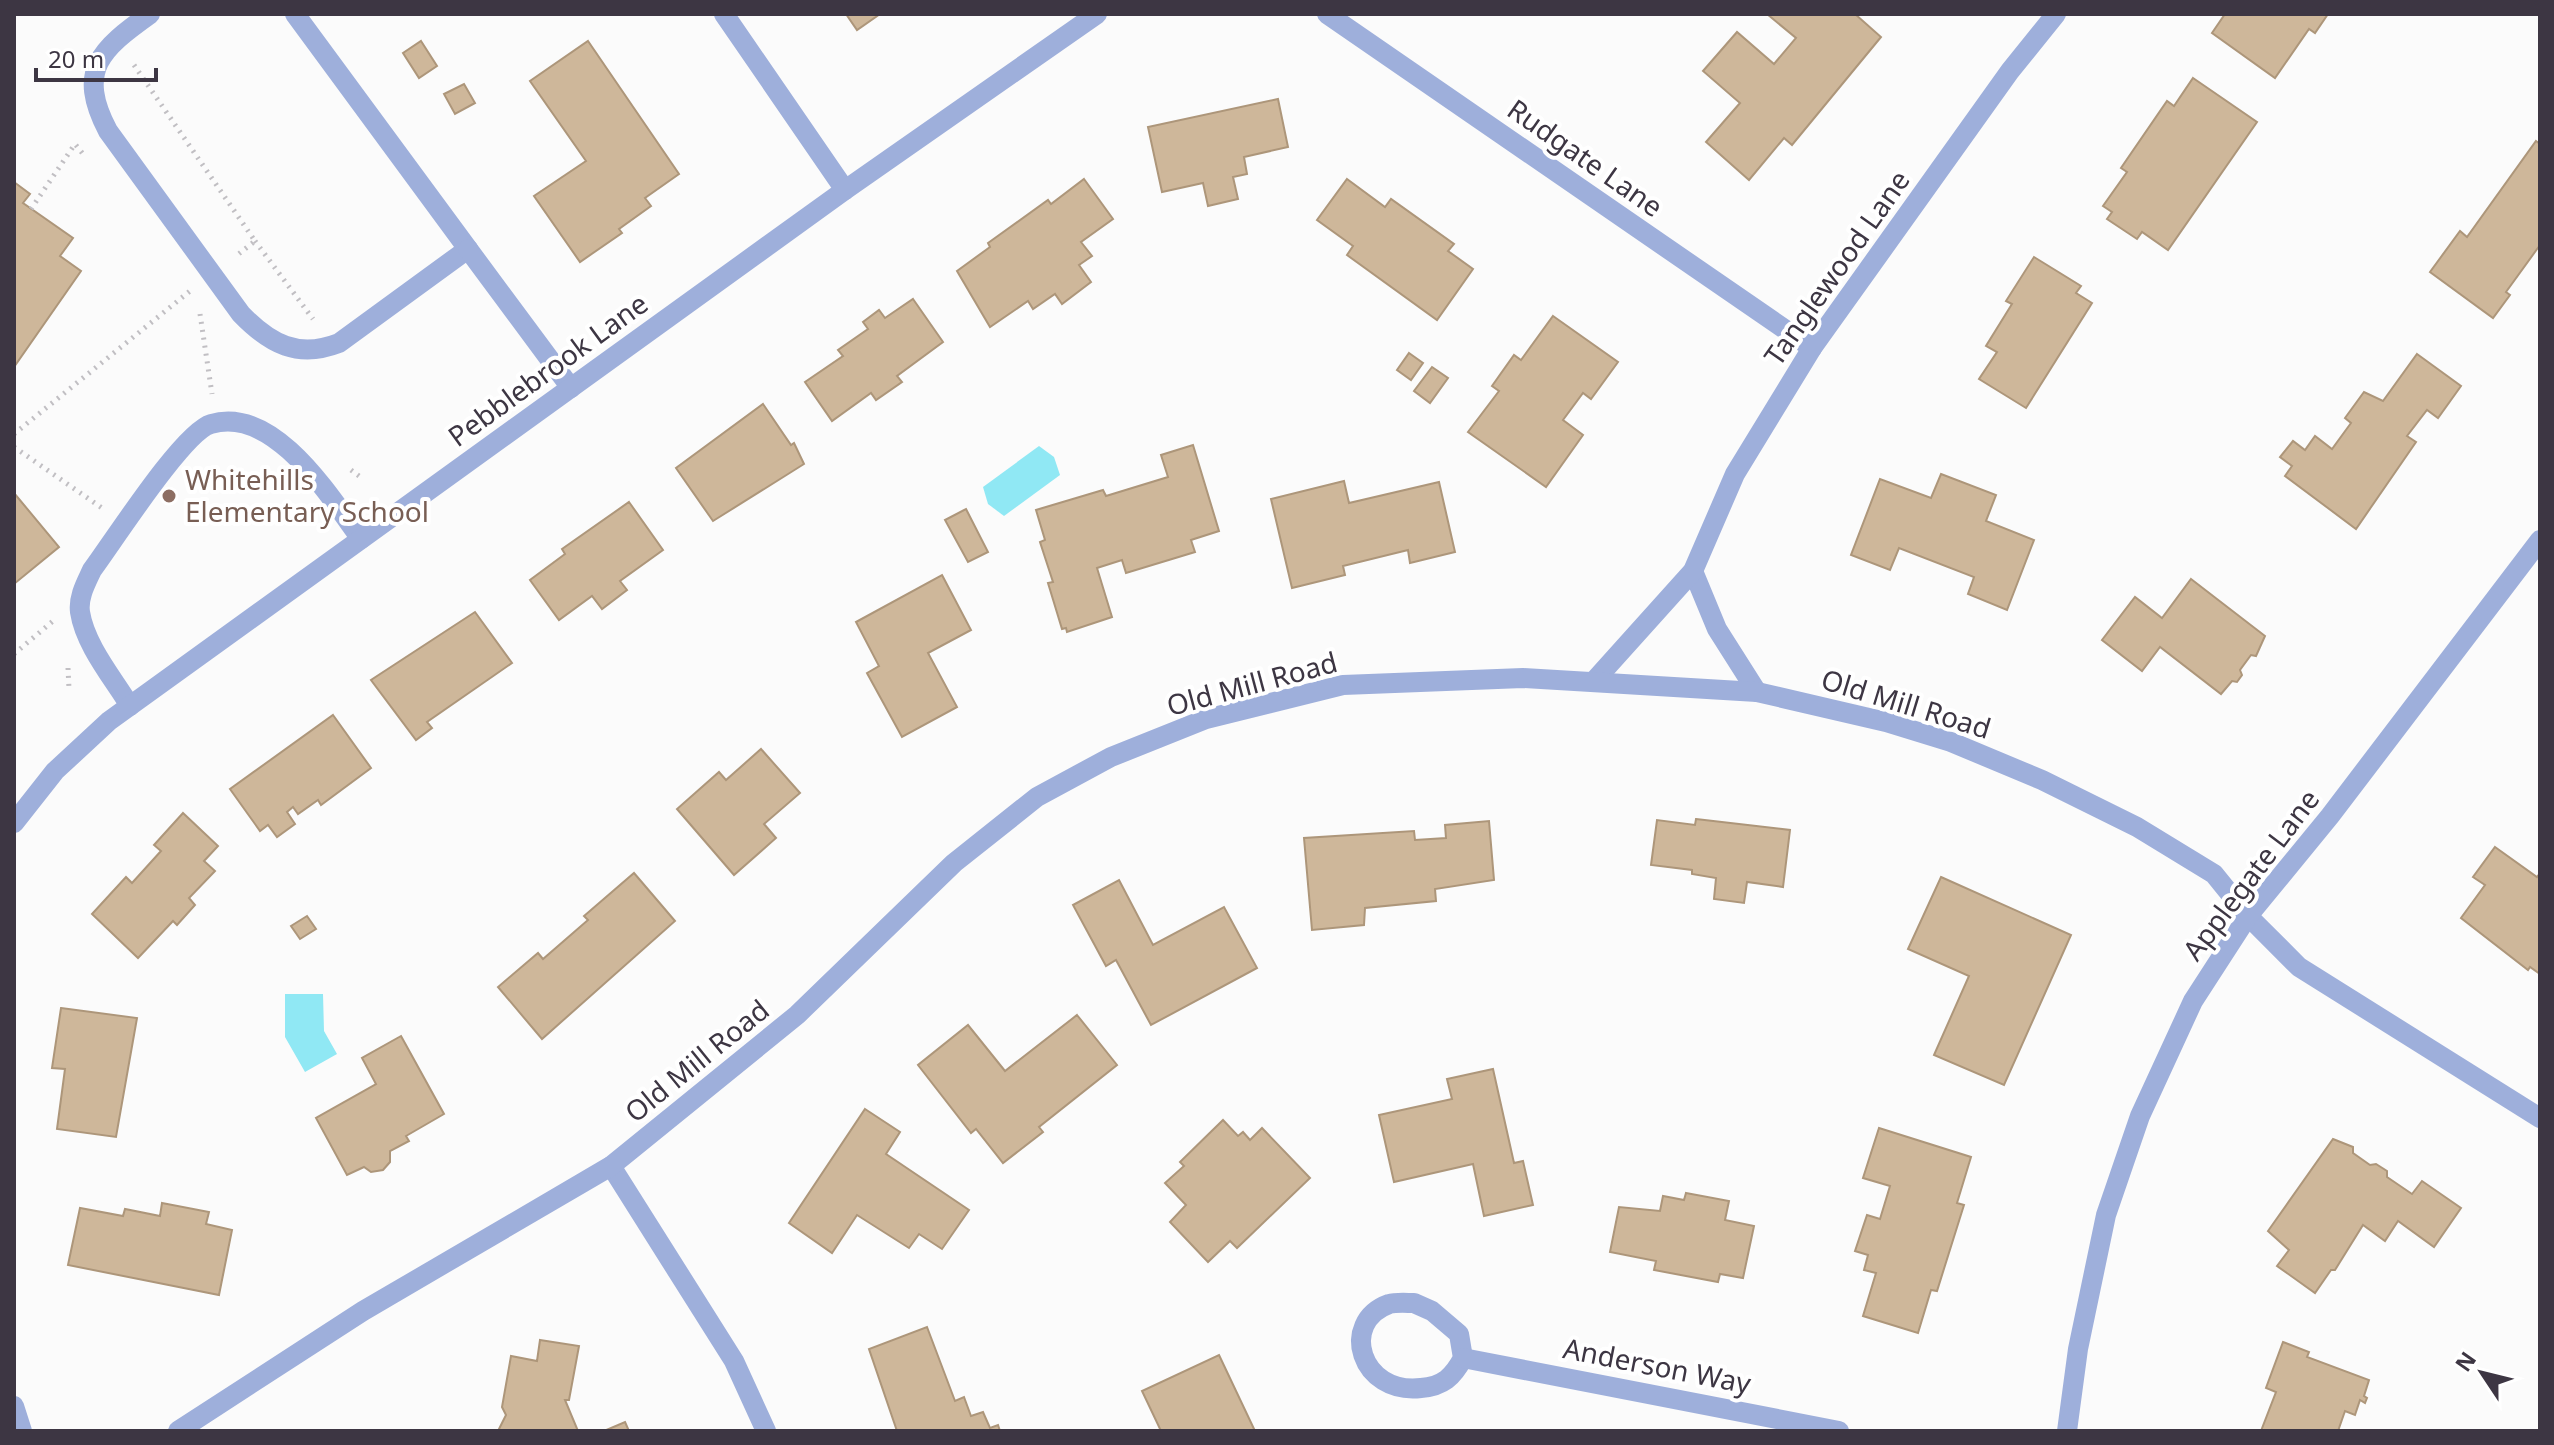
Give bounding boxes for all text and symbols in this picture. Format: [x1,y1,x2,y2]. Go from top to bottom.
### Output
scale bar [36,32,156,82]
text: 20 m [48,42,104,75]
street label: Rudgate Lane [1500,90,1671,225]
street label: Tanglewood Lane [1755,162,1918,372]
street label: Pebblebrook Lane [440,284,655,455]
place label: Whitehills Elementary School [185,460,429,530]
marker: Whitehills Elementary School [160,487,178,505]
street label: Old Mill Road [1162,642,1341,724]
street label: Old Mill Road [1817,659,1996,747]
street label: Applegate Lane [2173,781,2327,968]
street label: Old Mill Road [616,990,776,1130]
street label: Anderson Way [1560,1328,1755,1402]
north arrow [2442,1333,2522,1413]
text: N [2447,1345,2482,1377]

